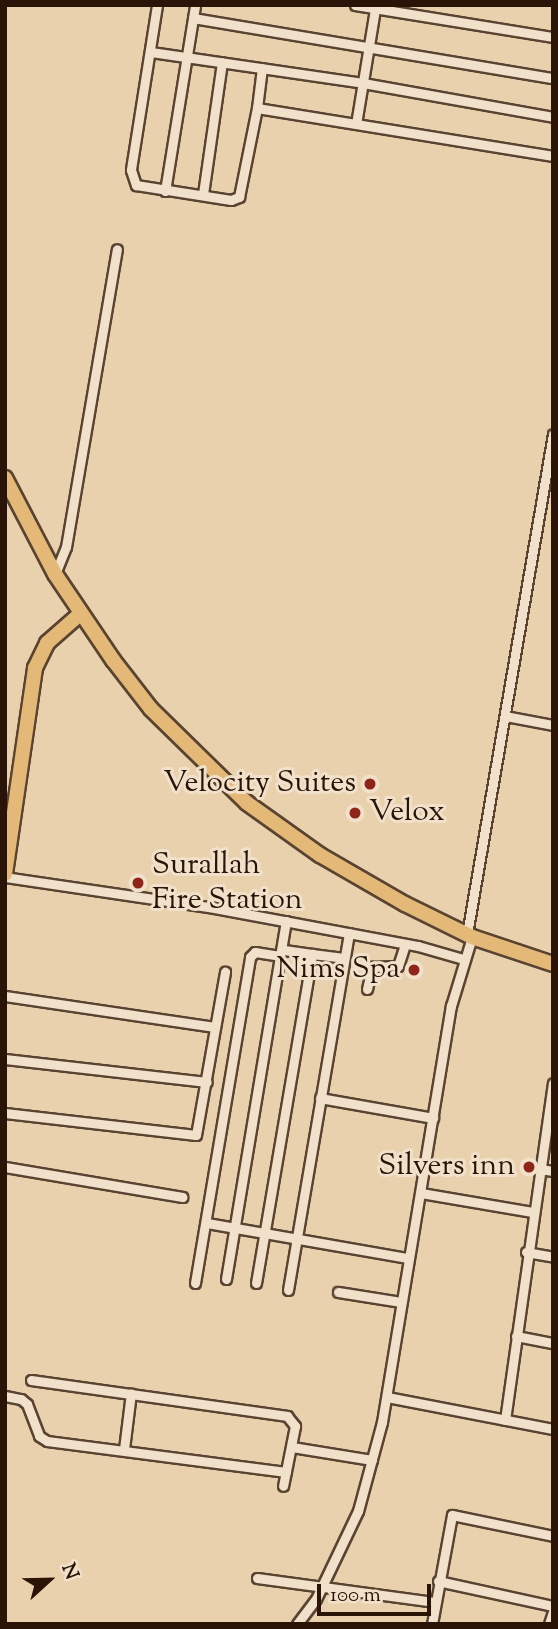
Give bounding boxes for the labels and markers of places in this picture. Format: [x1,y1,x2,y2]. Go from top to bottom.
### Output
place label: Velocity Suites [163,766,356,802]
marker: Velocity Suites [362,776,378,792]
place label: Velox [369,795,445,831]
marker: Velox [347,805,363,821]
place label: Surallah Fire Station [152,848,303,918]
marker: Surallah Fire Station [130,875,146,891]
place label: Nims Spa [276,952,400,988]
marker: Nims Spa [406,962,422,978]
place label: Silvers inn [378,1149,515,1185]
marker: Silvers inn [521,1159,537,1175]

